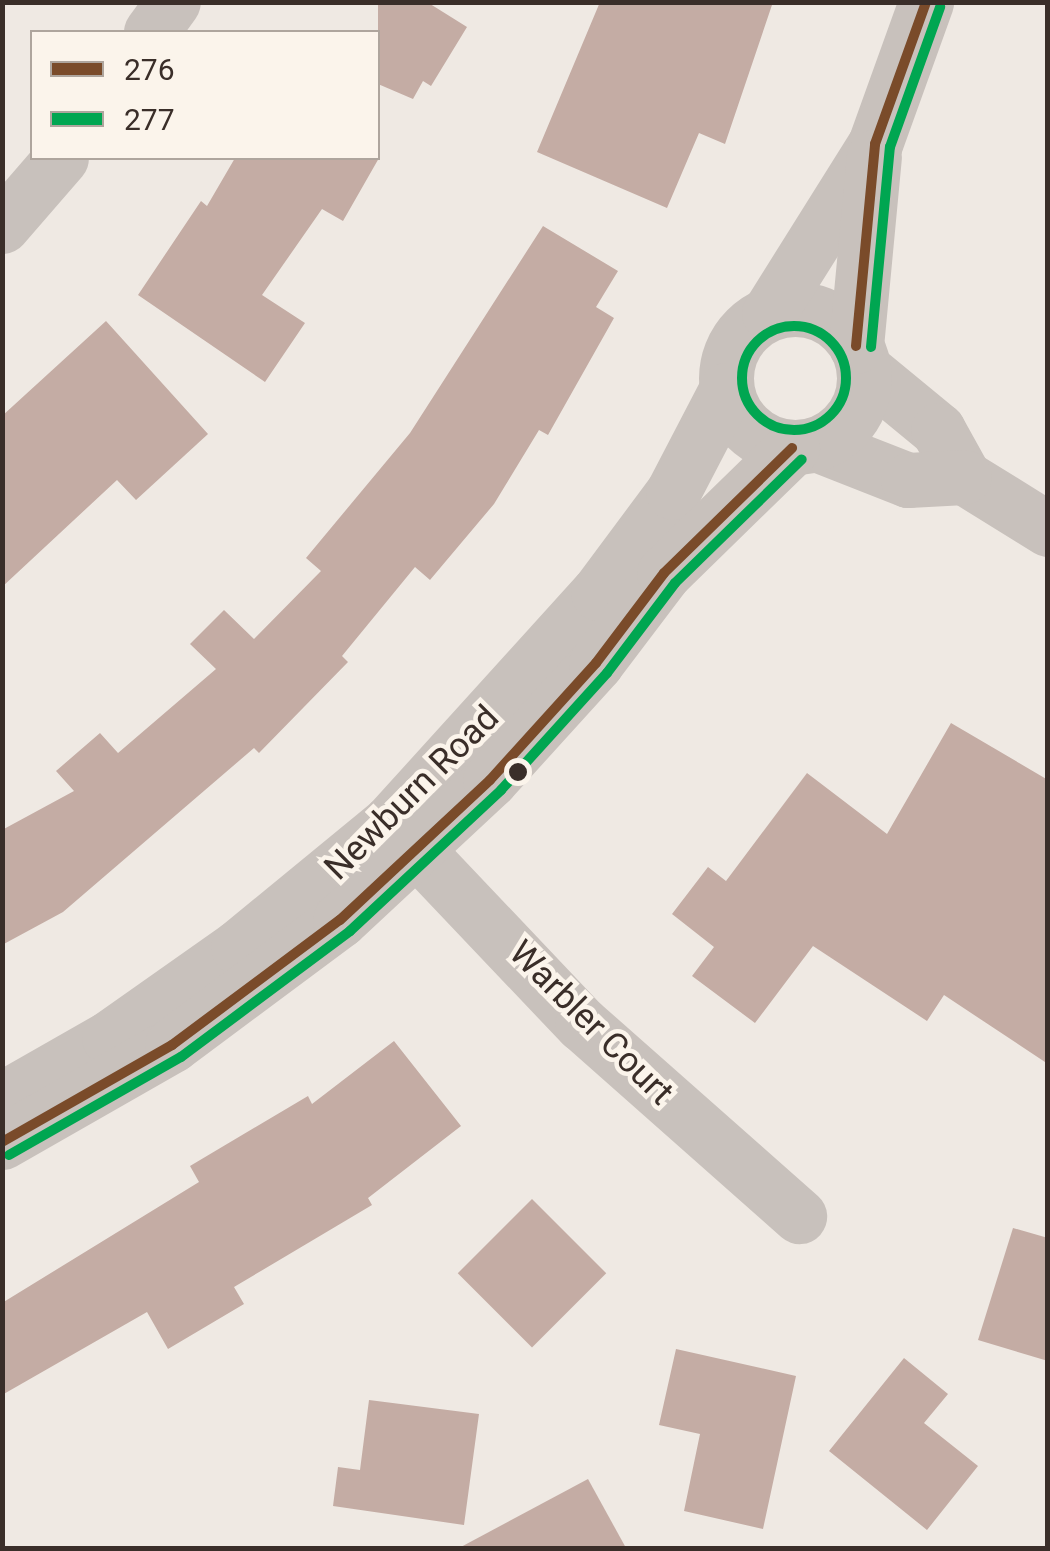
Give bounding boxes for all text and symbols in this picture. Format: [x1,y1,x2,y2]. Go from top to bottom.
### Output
legend [30,30,380,160]
text: 276 [124,52,175,87]
text: 277 [124,102,175,137]
street label: Newburn Road [316,697,508,889]
unlabelled marker [508,762,528,782]
street label: Warbler Court [500,932,682,1114]

